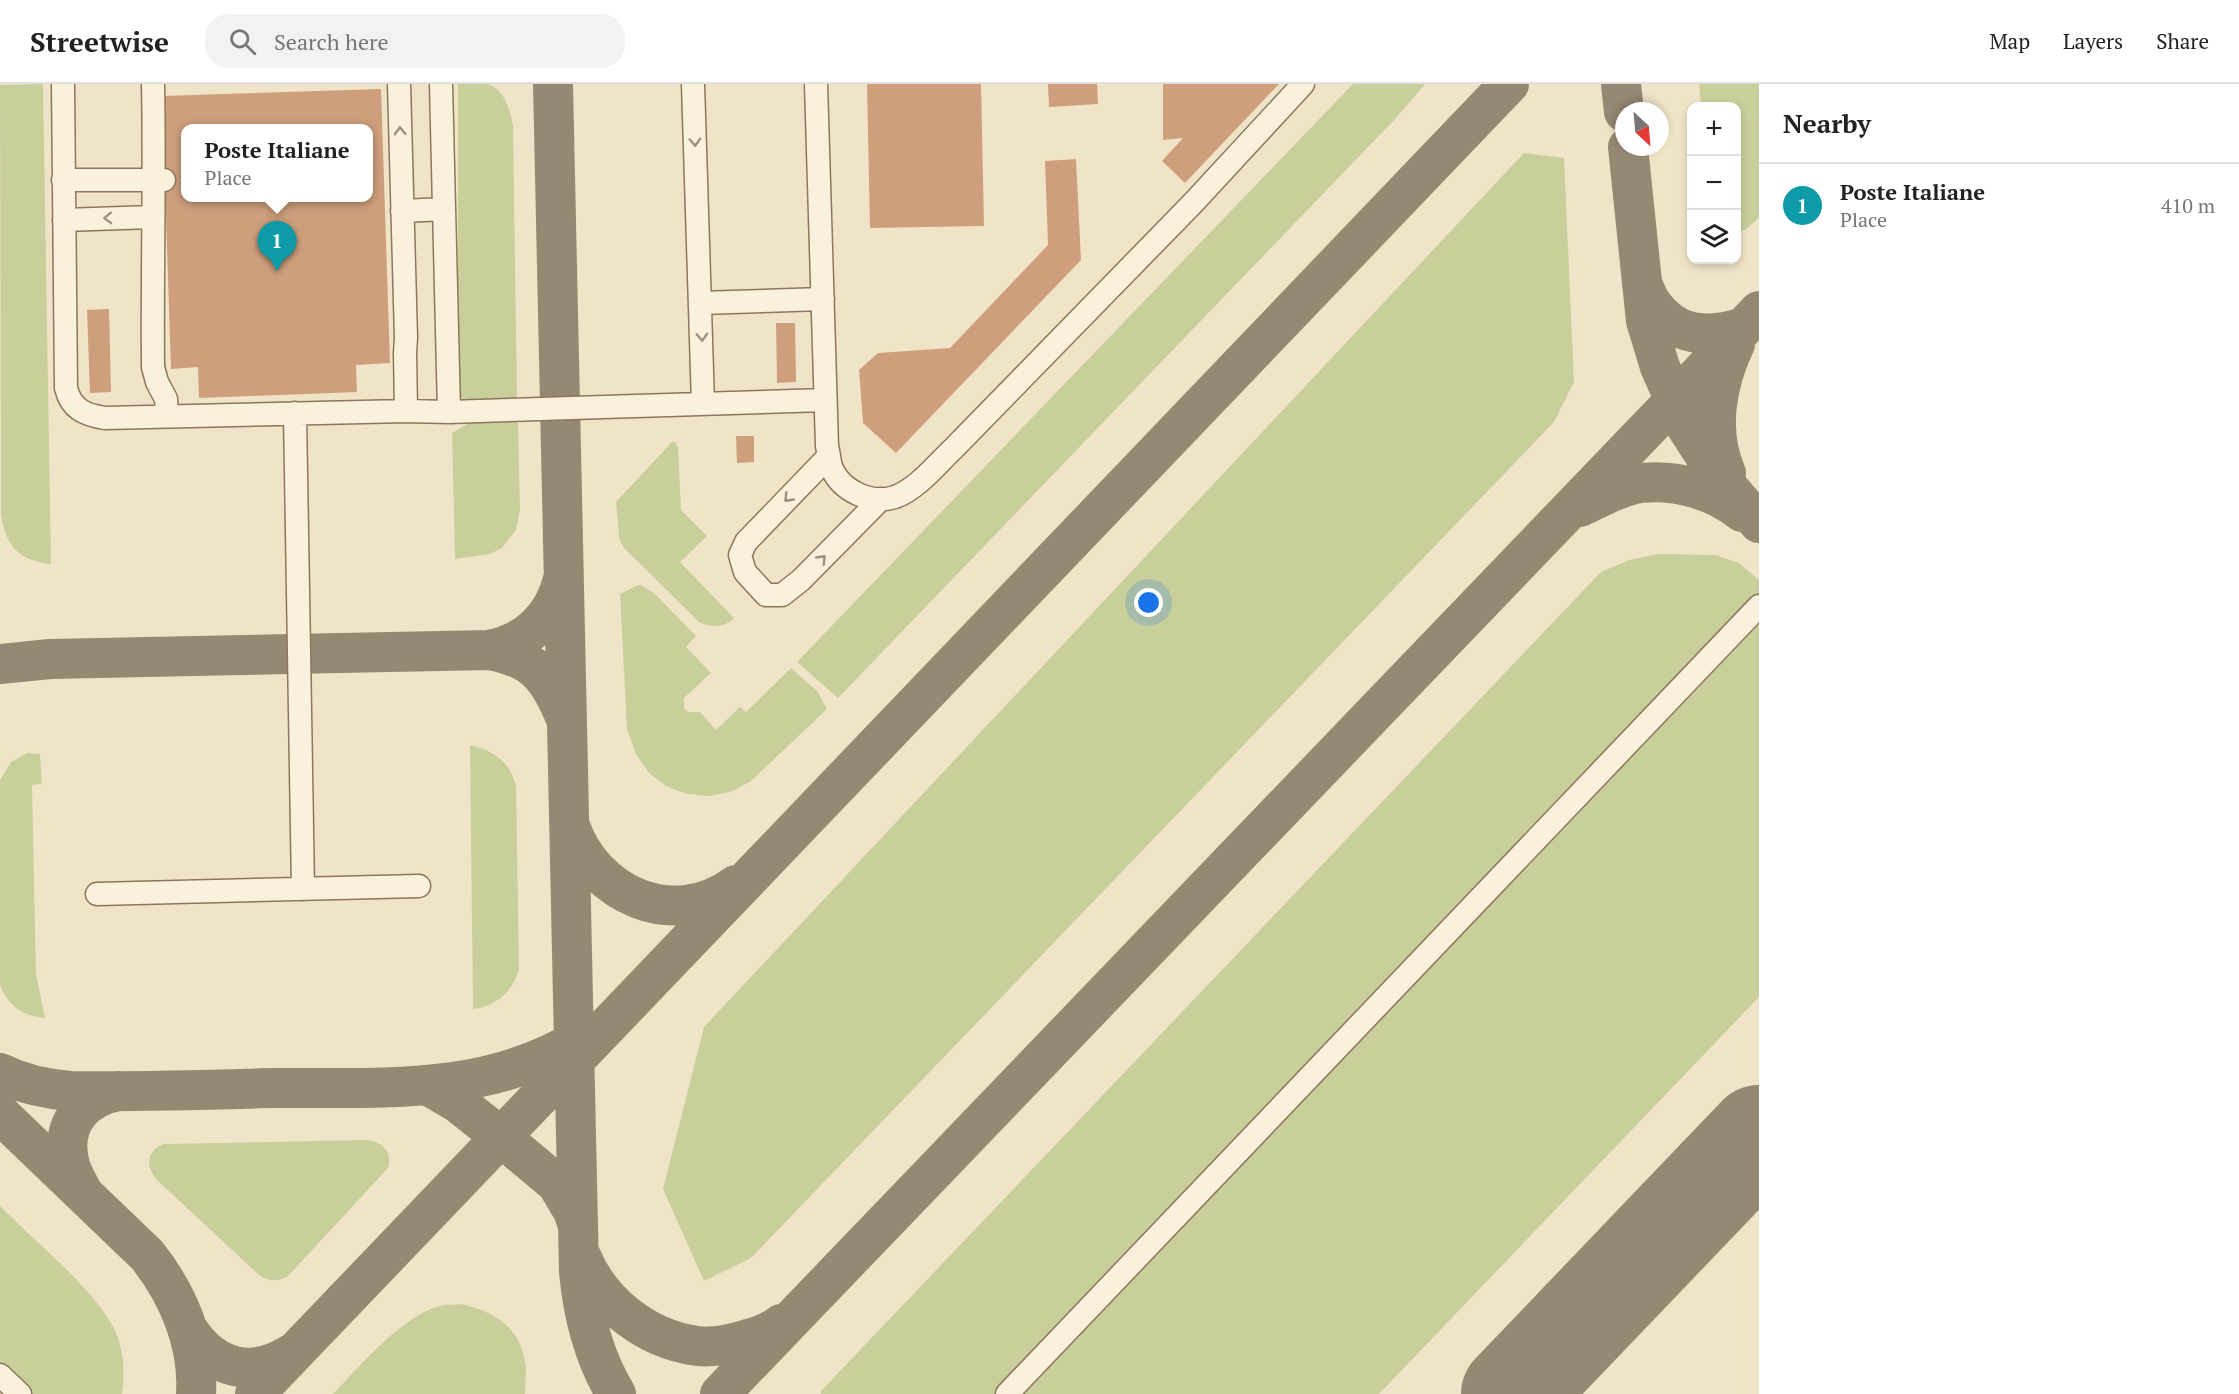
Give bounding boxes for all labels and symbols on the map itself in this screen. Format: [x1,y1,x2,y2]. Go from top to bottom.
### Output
north arrow [1615,102,1669,156]
one-way arrow [394,127,406,136]
one-way arrow [689,138,702,147]
one-way arrow [103,212,112,225]
pin: 1 [258,222,296,271]
one-way arrow [695,333,708,342]
one-way arrow [785,490,796,501]
one-way arrow [815,555,826,566]
your location [1134,588,1163,617]

